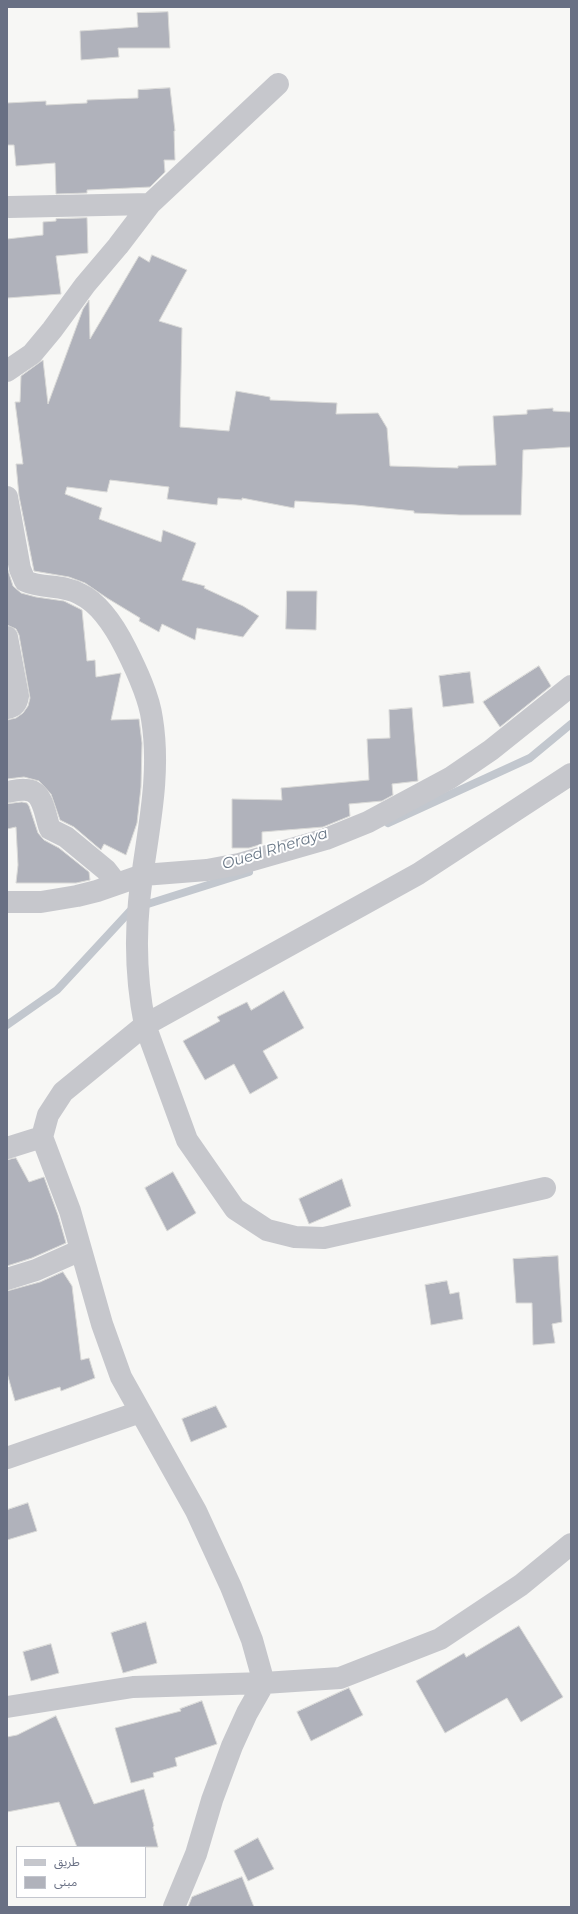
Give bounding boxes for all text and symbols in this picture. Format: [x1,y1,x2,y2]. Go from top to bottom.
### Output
water label: Oued Rheraya [220,824,330,874]
legend [16,1846,146,1898]
text: طريق [54,1854,80,1869]
text: مبنى [54,1874,77,1889]

